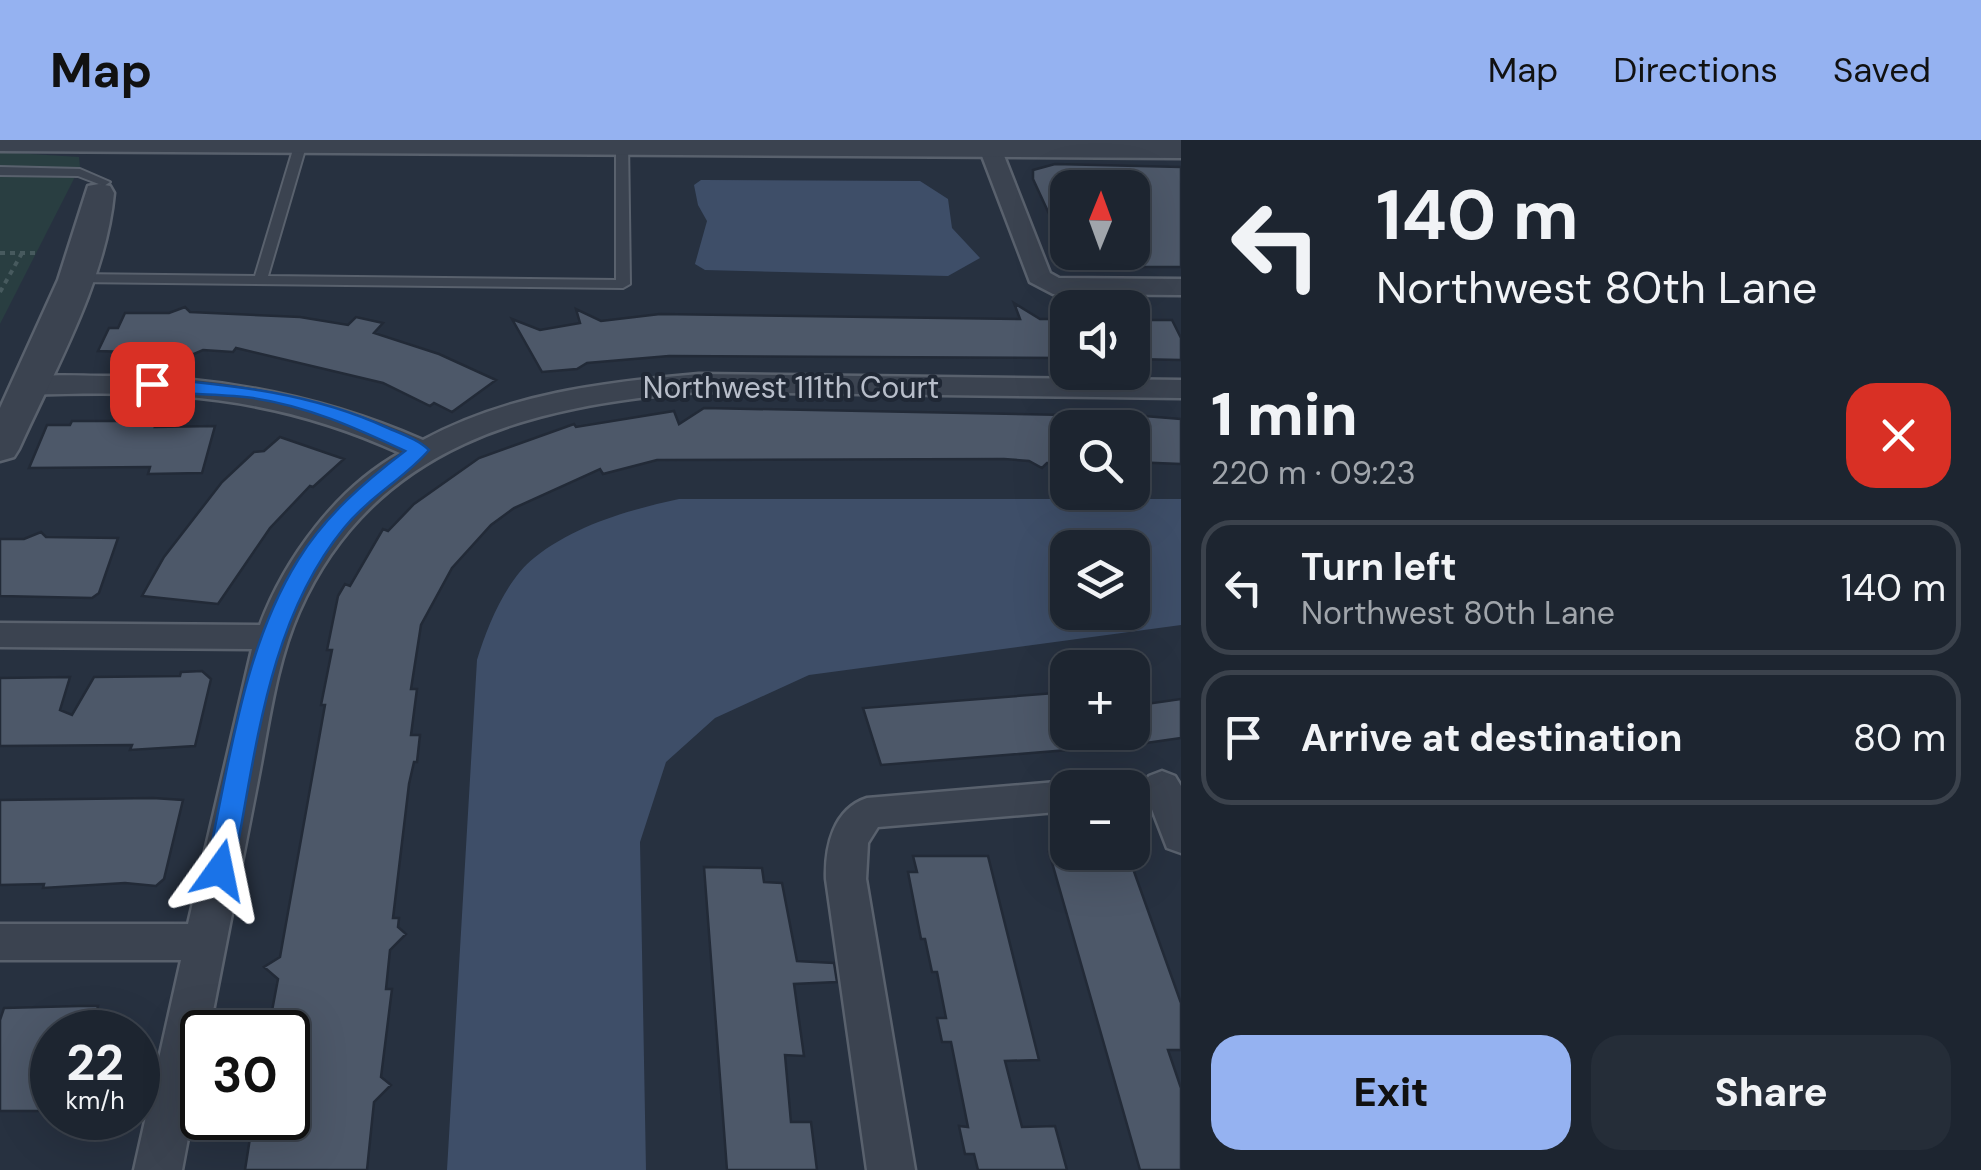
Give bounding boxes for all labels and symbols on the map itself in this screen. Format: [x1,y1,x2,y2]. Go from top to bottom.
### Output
north arrow [1050,170,1150,270]
pin [110,342,195,427]
street label: Northwest 111th Court [643,368,939,407]
position arrow [168,818,272,922]
speed limit sign: 30 [180,1010,310,1140]

